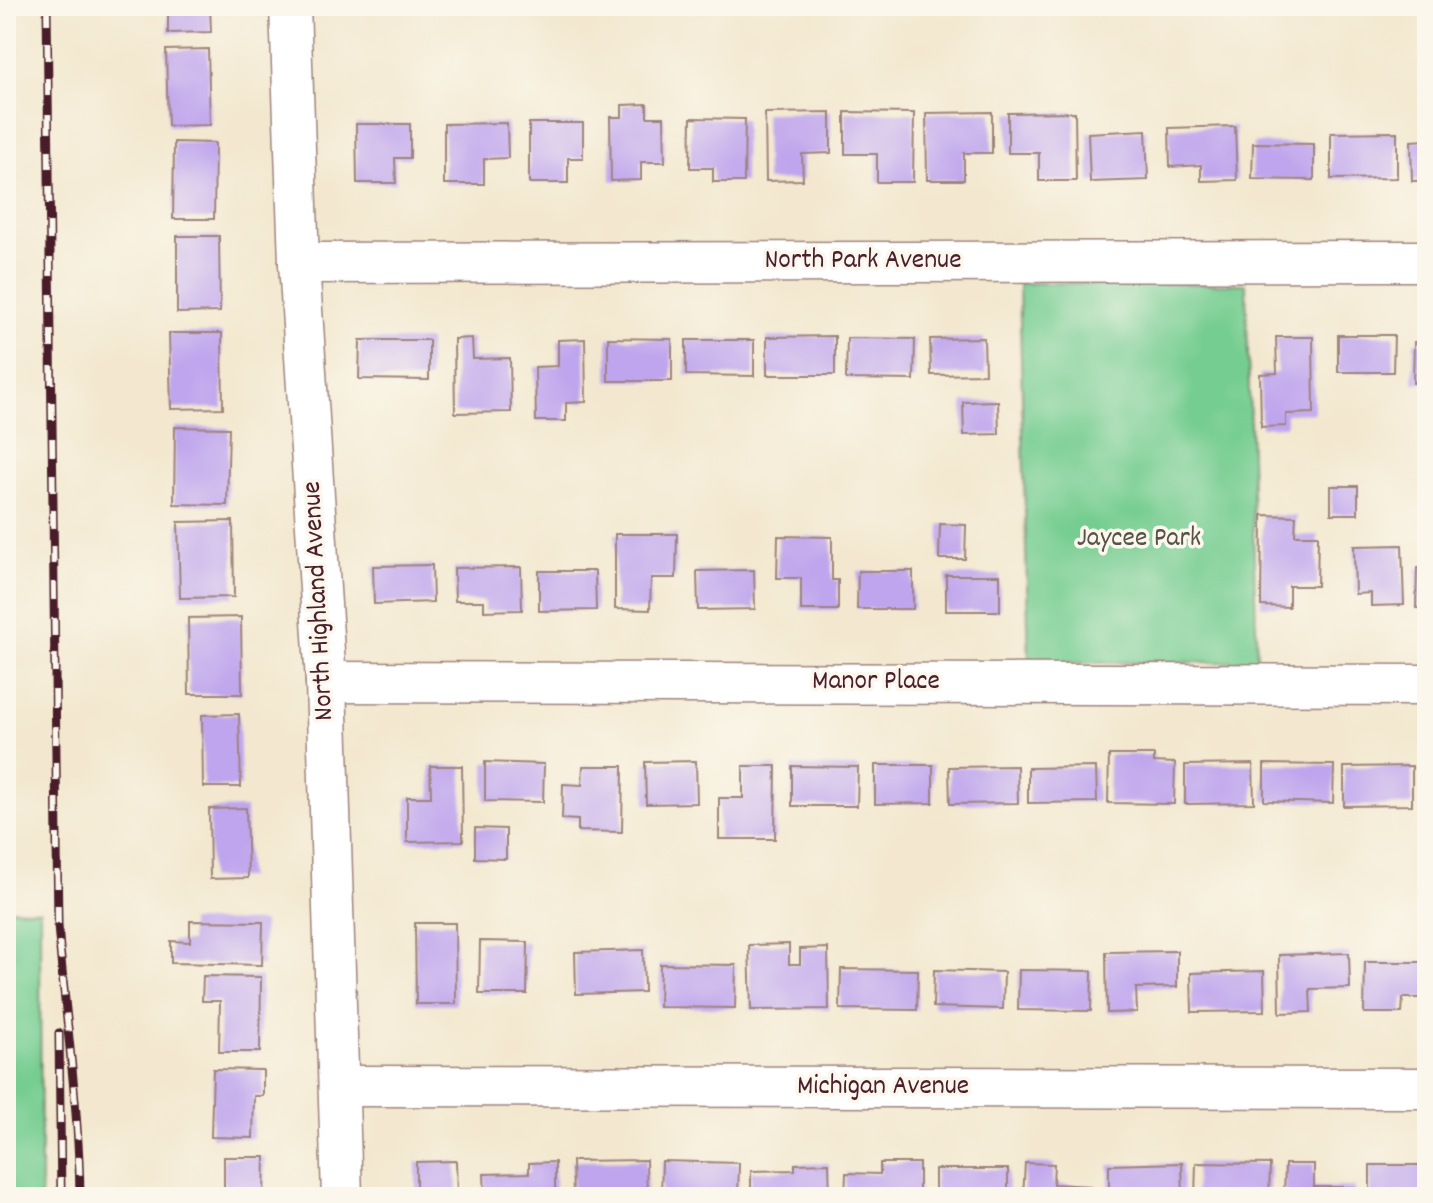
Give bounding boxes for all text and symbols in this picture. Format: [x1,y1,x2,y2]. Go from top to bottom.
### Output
street label: North Park Avenue [765,242,961,282]
street label: North Highland Avenue [294,480,346,722]
park label: Jaycee Park [1077,520,1201,560]
street label: Manor Place [812,663,940,703]
street label: Michigan Avenue [797,1068,969,1108]

